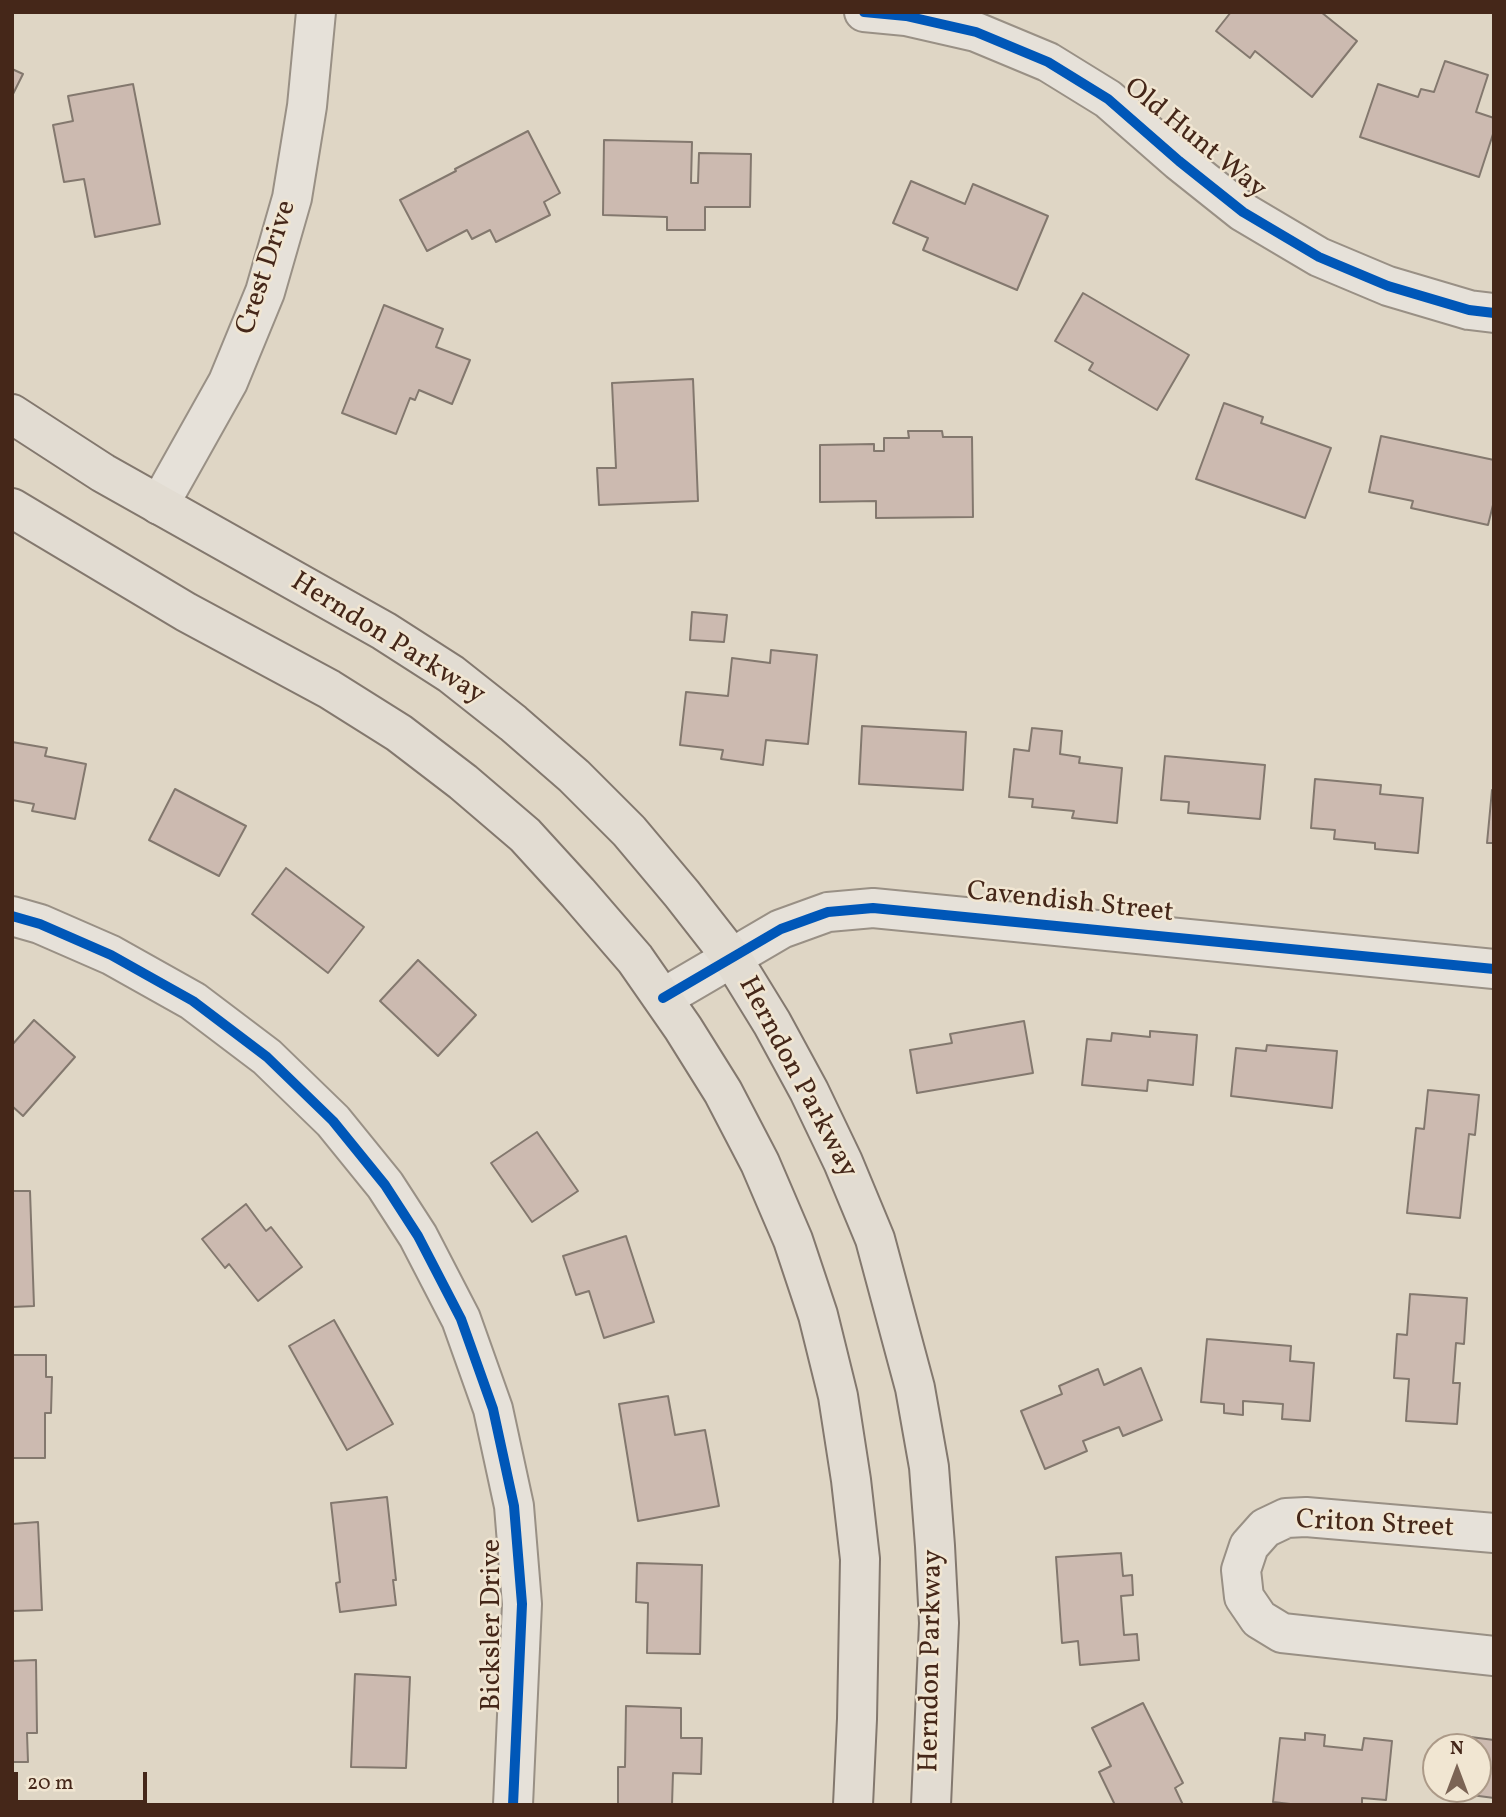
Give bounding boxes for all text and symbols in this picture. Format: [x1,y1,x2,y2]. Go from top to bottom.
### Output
street label: Old Hunt Way [1116,72,1272,208]
street label: Crest Drive [231,197,305,339]
street label: Herndon Parkway [284,567,490,713]
street label: Cavendish Street [965,876,1175,932]
street label: Herndon Parkway [729,972,863,1184]
street label: Criton Street [1295,1505,1455,1547]
street label: Bicksler Drive [477,1539,511,1711]
street label: Herndon Parkway [914,1549,952,1773]
north arrow [1422,1733,1492,1803]
text: N [1450,1736,1464,1762]
scale bar [18,1758,150,1802]
text: 20 m [27,1769,73,1798]

